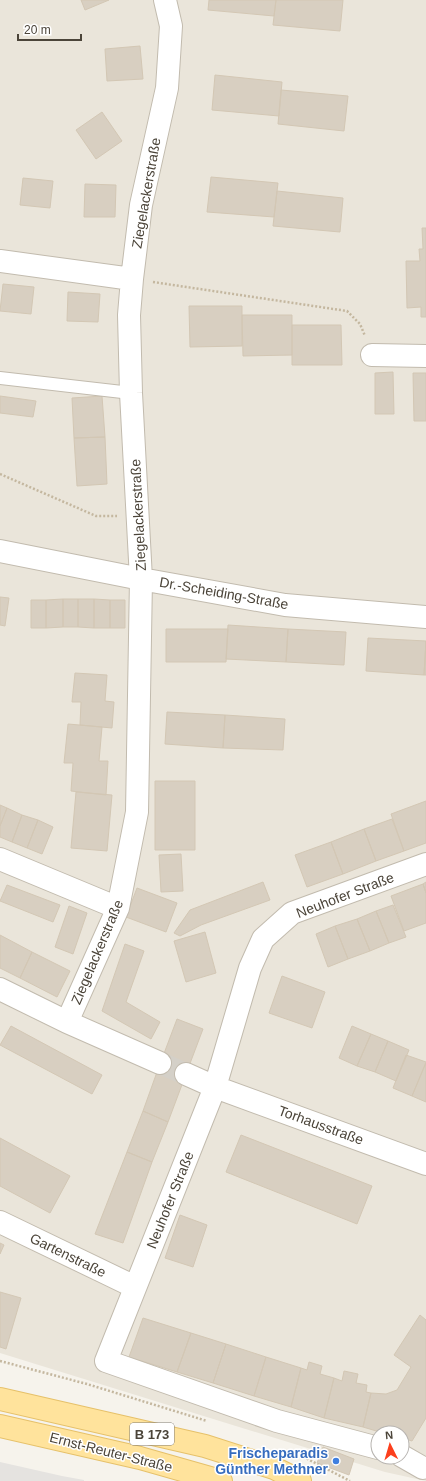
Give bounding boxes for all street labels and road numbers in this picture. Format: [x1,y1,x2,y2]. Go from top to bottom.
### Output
street label: Ziegelackerstraße [128,136,164,250]
street label: Ziegelackerstraße [127,458,149,571]
street label: Dr.-Scheiding-Straße [158,574,290,612]
street label: Neuhofer Straße [294,869,396,921]
street label: Ziegelackerstraße [68,897,126,1007]
street label: Torhausstraße [276,1102,366,1148]
street label: Neuhofer Straße [143,1149,197,1251]
street label: Gartenstraße [27,1230,109,1280]
road number: B 173 [130,1423,174,1445]
street label: Ernst-Reuter-Straße [48,1429,174,1475]

